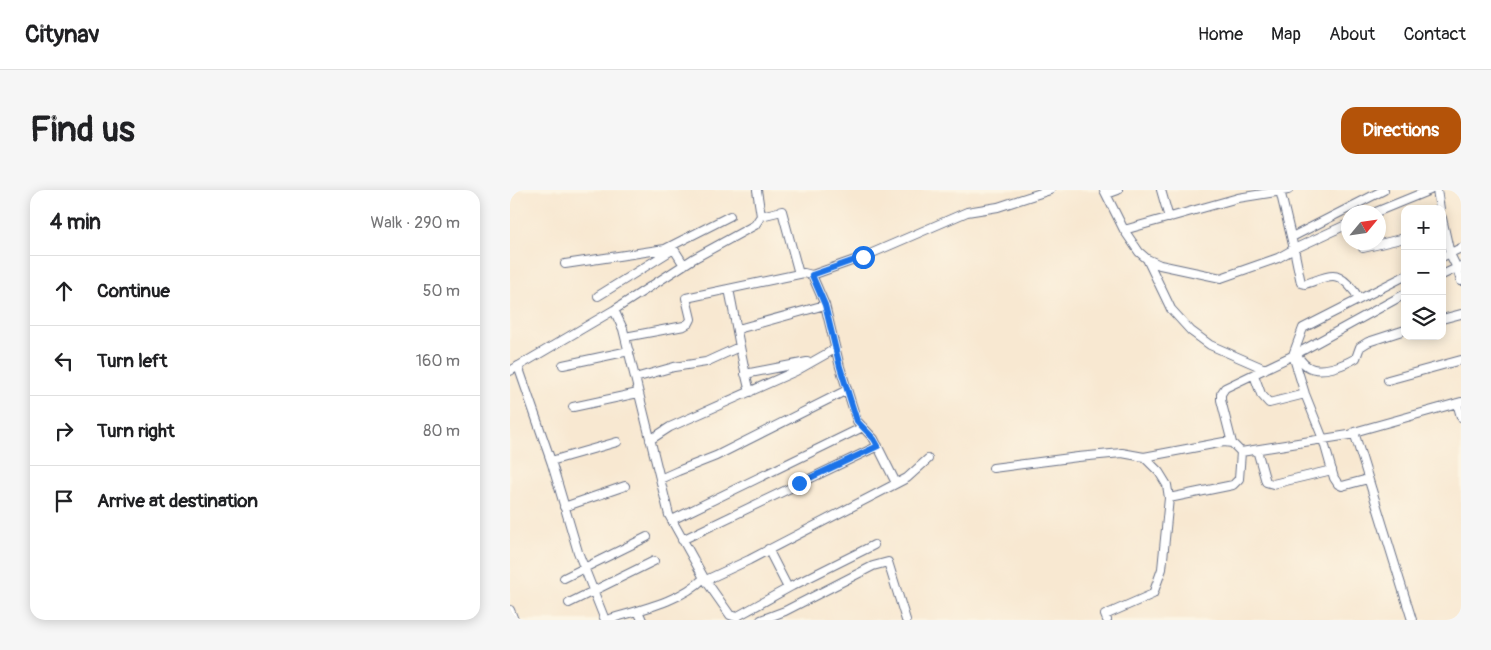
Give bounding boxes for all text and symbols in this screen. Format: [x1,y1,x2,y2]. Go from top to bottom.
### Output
text: Citynav [25,20,100,49]
text: Home [1198,23,1243,46]
text: Map [1271,23,1301,46]
text: About [1329,23,1375,46]
text: Contact [1403,23,1466,46]
button: Directions [1341,107,1461,154]
text: Find us [30,108,135,152]
north arrow [1341,205,1386,250]
map controls [1401,205,1446,340]
button: + [1401,205,1446,250]
text: 4 min [50,209,101,236]
text: Walk · 290 m [371,213,460,233]
route start [852,246,875,269]
button: − [1401,250,1446,295]
icon: ahead [50,277,78,305]
text: Continue [97,279,170,303]
text: 50 m [423,281,460,301]
button: layers [1401,295,1446,340]
icon: left [50,347,78,375]
text: Turn left [97,349,167,373]
text: 160 m [416,351,460,371]
icon: right [50,417,78,445]
text: Turn right [97,419,175,443]
text: 80 m [423,421,460,441]
route end [788,472,811,495]
icon: arrive [50,487,78,515]
text: Arrive at destination [97,489,258,513]

